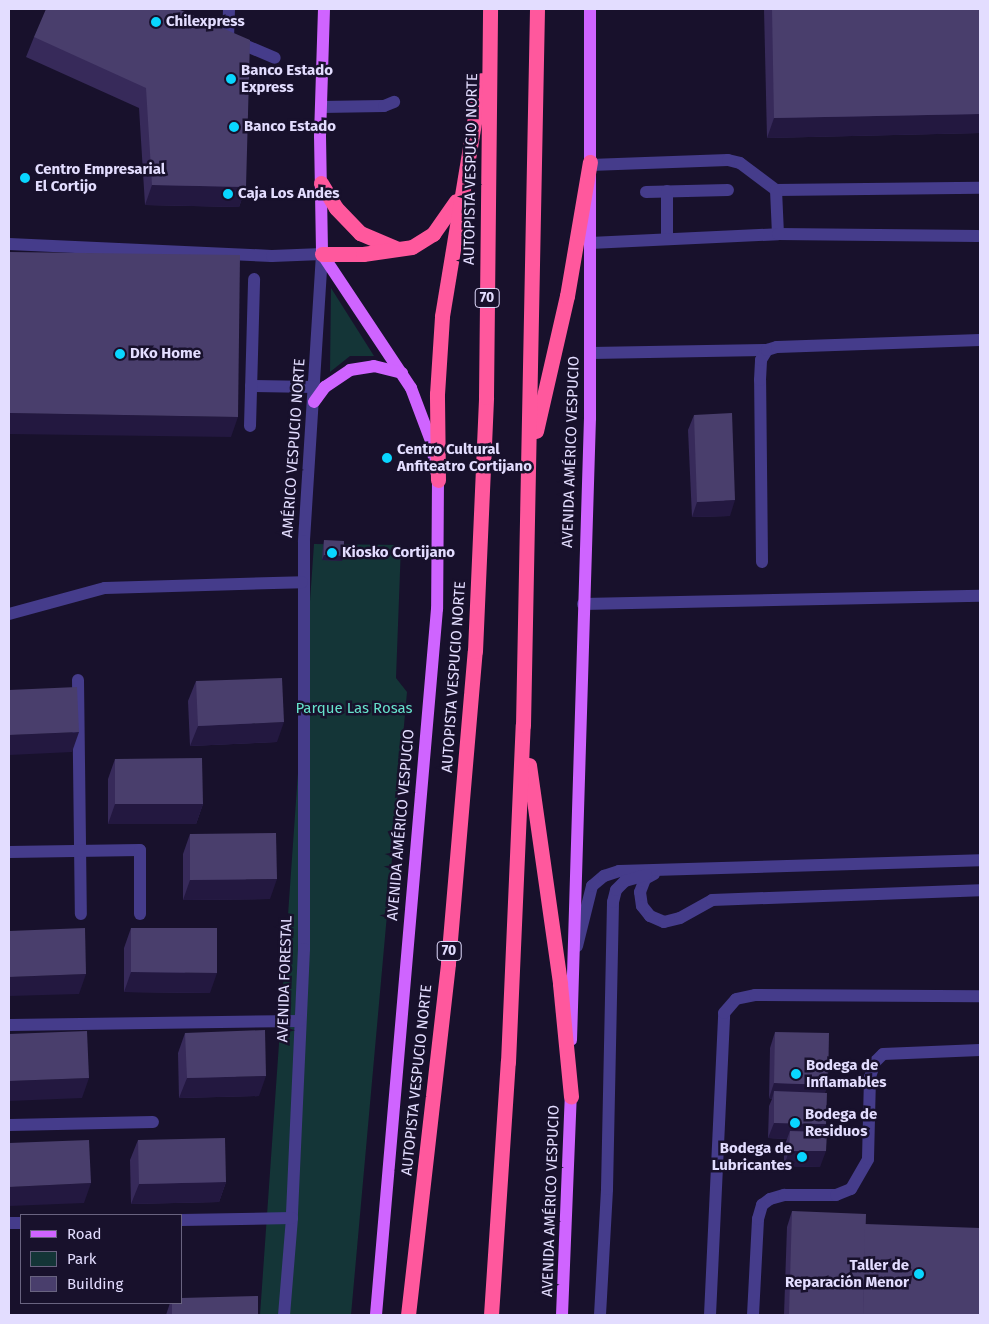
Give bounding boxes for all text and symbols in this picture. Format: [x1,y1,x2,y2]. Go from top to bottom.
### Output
place label: Chilexpress [166,13,245,31]
marker: Chilexpress [150,16,162,28]
place label: Banco Estado Express [241,61,333,96]
marker: Banco Estado Express [225,73,237,85]
street label: AUTOPISTA VESPUCIO NORTE [460,73,482,265]
place label: Banco Estado [244,118,336,136]
marker: Banco Estado [228,121,240,133]
place label: Centro Empresarial El Cortijo [35,160,165,195]
marker: Centro Empresarial El Cortijo [19,172,31,184]
place label: Caja Los Andes [238,185,339,203]
marker: Caja Los Andes [222,188,234,200]
road number: 70 [474,286,500,310]
place label: DKo Home [130,345,201,363]
marker: DKo Home [114,348,126,360]
street label: AVENIDA AMÉRICO VESPUCIO [559,356,583,548]
street label: AMÉRICO VESPUCIO NORTE [279,358,309,538]
place label: Centro Cultural Anfiteatro Cortijano [397,440,532,475]
marker: Centro Cultural Anfiteatro Cortijano [381,452,393,464]
place label: Kiosko Cortijano [342,544,455,562]
marker: Kiosko Cortijano [326,547,338,559]
street label: AUTOPISTA VESPUCIO NORTE [438,581,470,773]
park label: Parque Las Rosas [295,700,413,718]
street label: AVENIDA AMÉRICO VESPUCIO [384,729,418,921]
street label: AVENIDA FORESTAL [274,915,296,1043]
road number: 70 [436,939,462,962]
street label: AUTOPISTA VESPUCIO NORTE [398,984,436,1176]
place label: Bodega de Inflamables [806,1056,886,1091]
marker: Bodega de Inflamables [790,1068,802,1080]
street label: AVENIDA AMÉRICO VESPUCIO [539,1105,563,1297]
place label: Bodega de Residuos [805,1105,877,1140]
marker: Bodega de Residuos [789,1117,801,1129]
place label: Bodega de Lubricantes [712,1139,792,1174]
marker: Bodega de Lubricantes [796,1151,808,1163]
legend [20,1214,182,1304]
text: Road [67,1225,102,1243]
text: Park [67,1250,97,1268]
place label: Taller de Reparación Menor [785,1256,909,1291]
marker: Taller de Reparación Menor [913,1268,925,1280]
text: Building [67,1275,123,1293]

